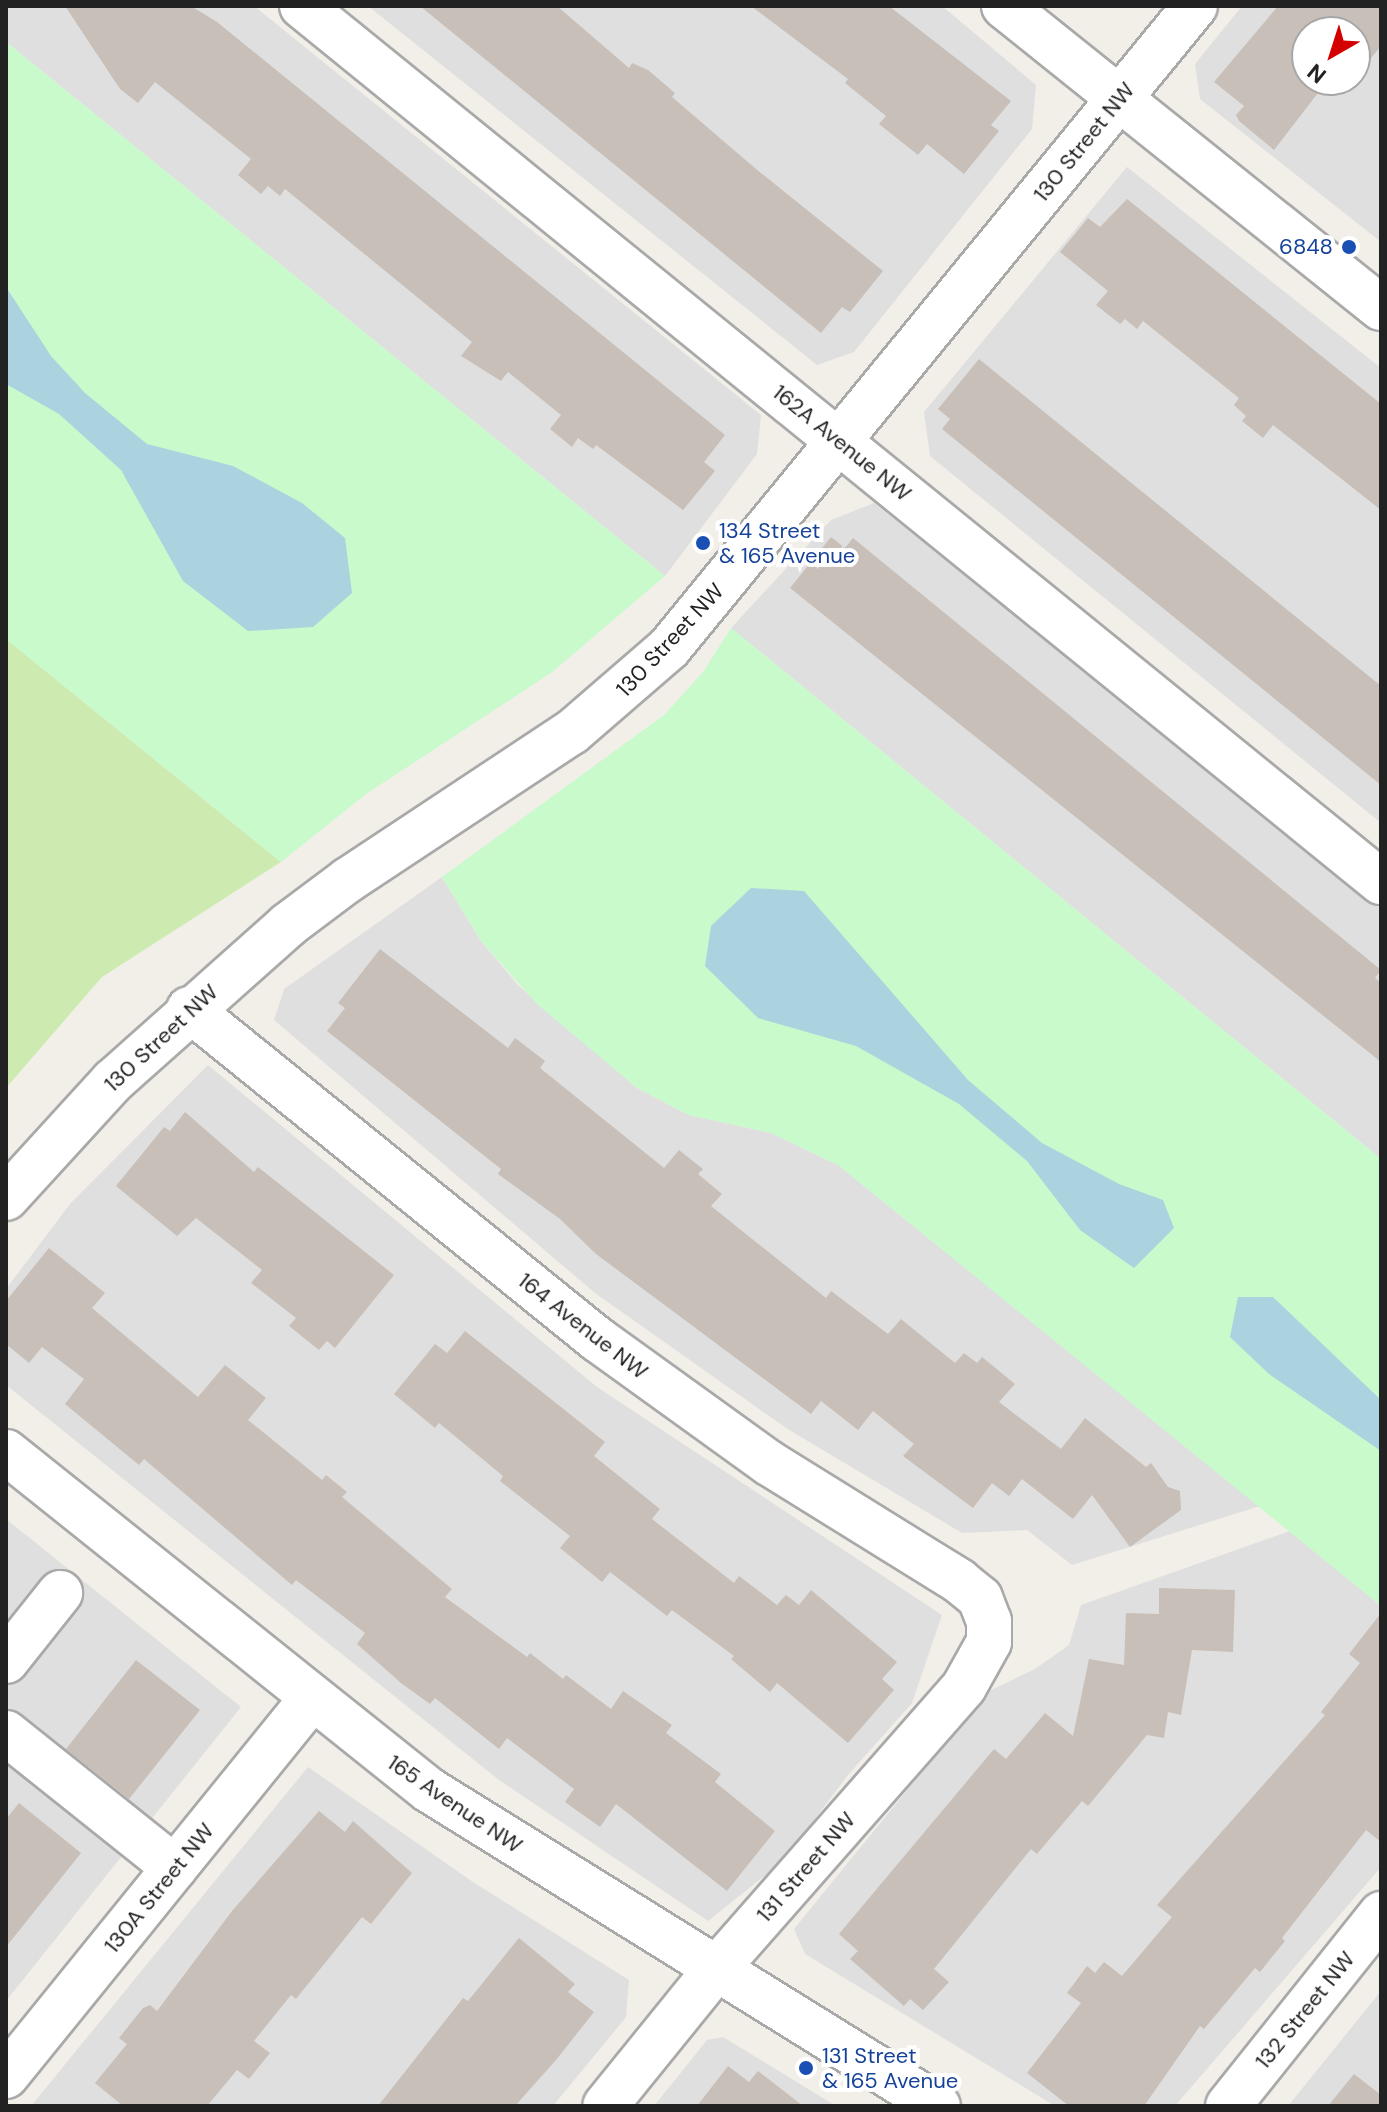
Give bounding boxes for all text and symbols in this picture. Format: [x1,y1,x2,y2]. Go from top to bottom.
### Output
north arrow [1291,16,1371,96]
text: N [1301,57,1332,90]
street label: 130 Street NW [1028,77,1140,207]
place label: 6848 [1279,234,1333,260]
marker: 6848 [1340,238,1358,256]
street label: 162A Avenue NW [768,379,916,507]
place label: 134 Street & 165 Avenue [719,517,855,568]
marker: 134 Street & 165 Avenue [694,534,712,552]
street label: 130 Street NW [611,578,729,702]
street label: 130 Street NW [99,979,223,1097]
street label: 164 Avenue NW [513,1267,653,1385]
street label: 165 Avenue NW [383,1749,527,1859]
street label: 131 Street NW [751,1807,861,1927]
street label: 130A Street NW [99,1818,219,1958]
street label: 132 Street NW [1250,1946,1360,2074]
place label: 131 Street & 165 Avenue [822,2042,958,2094]
marker: 131 Street & 165 Avenue [797,2059,815,2077]

